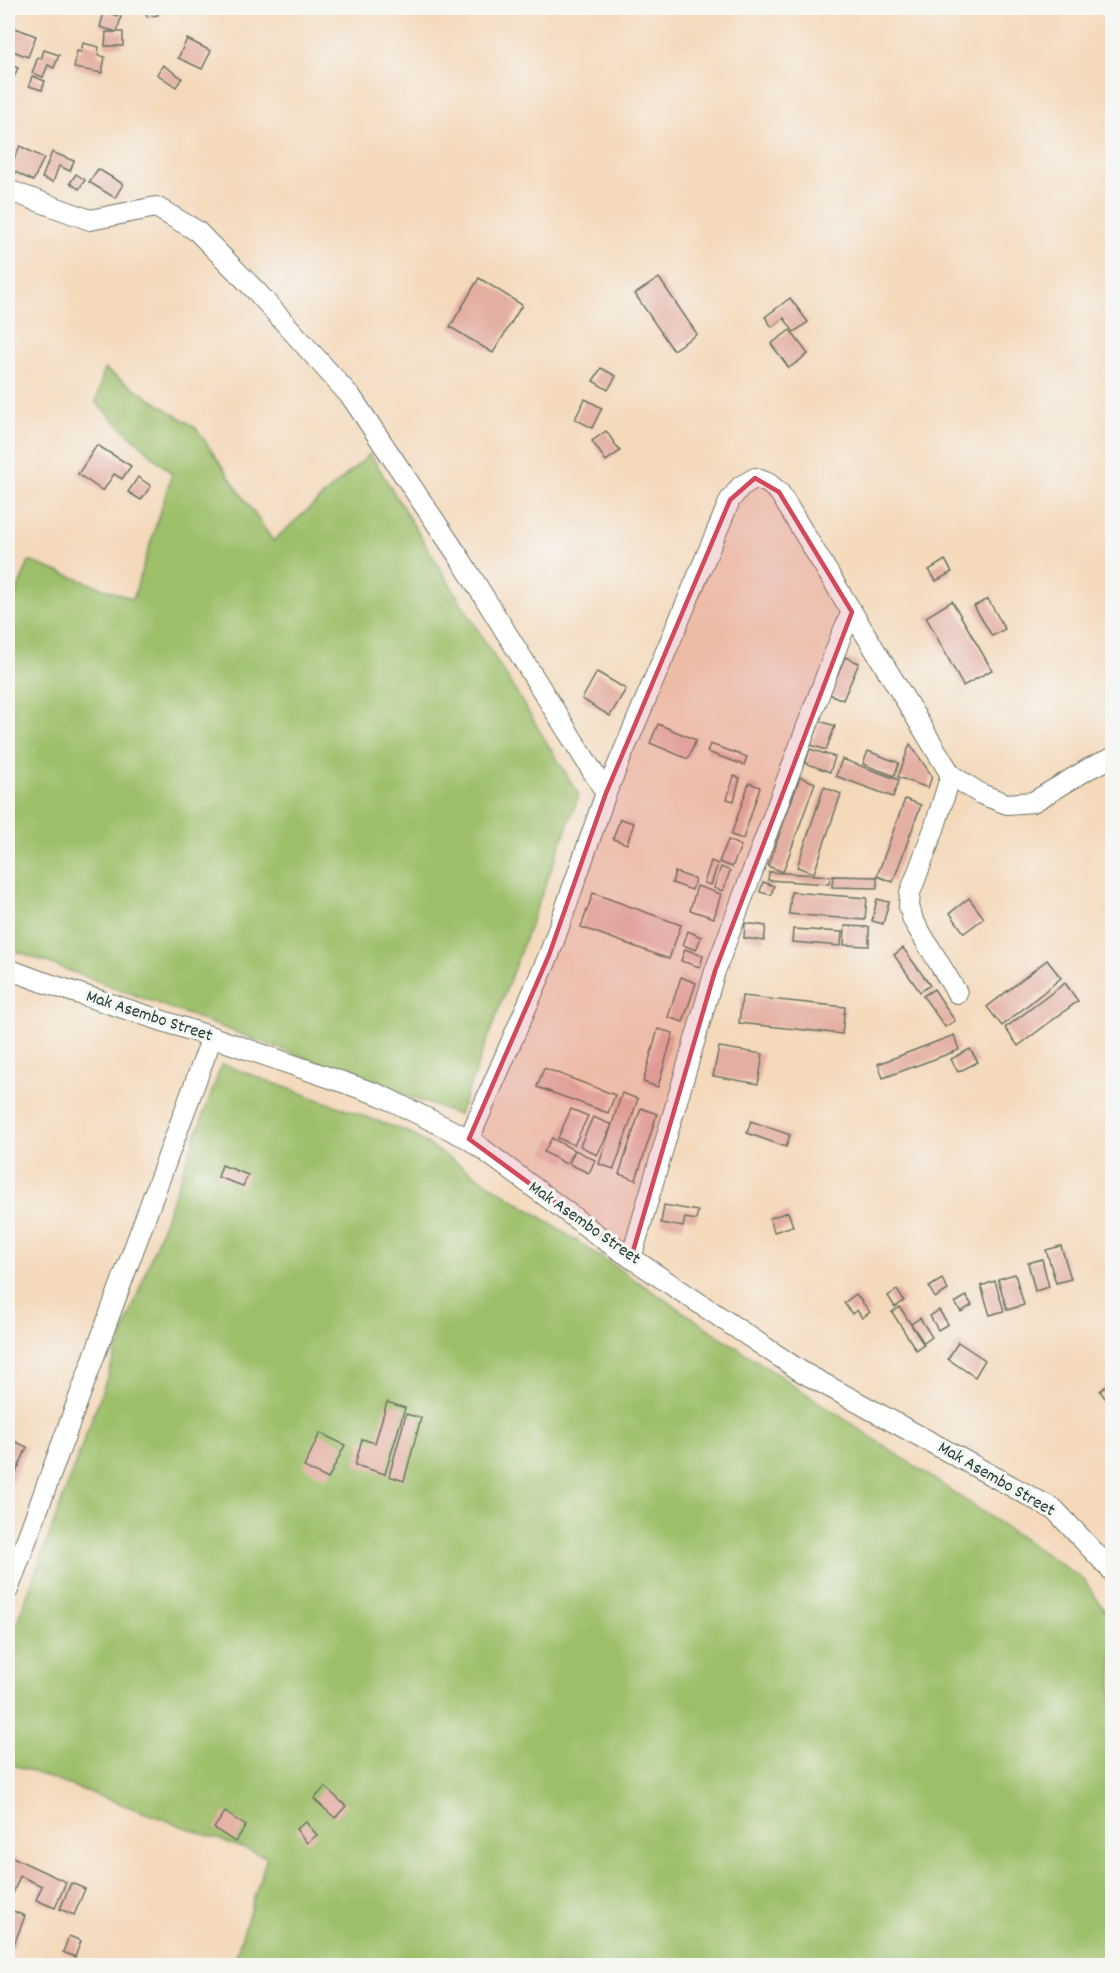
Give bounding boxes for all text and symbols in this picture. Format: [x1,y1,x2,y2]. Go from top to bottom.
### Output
street label: Mak Asembo Street [82,985,216,1049]
street label: Mak Asembo Street [523,1176,645,1272]
street label: Mak Asembo Street [933,1436,1060,1524]

